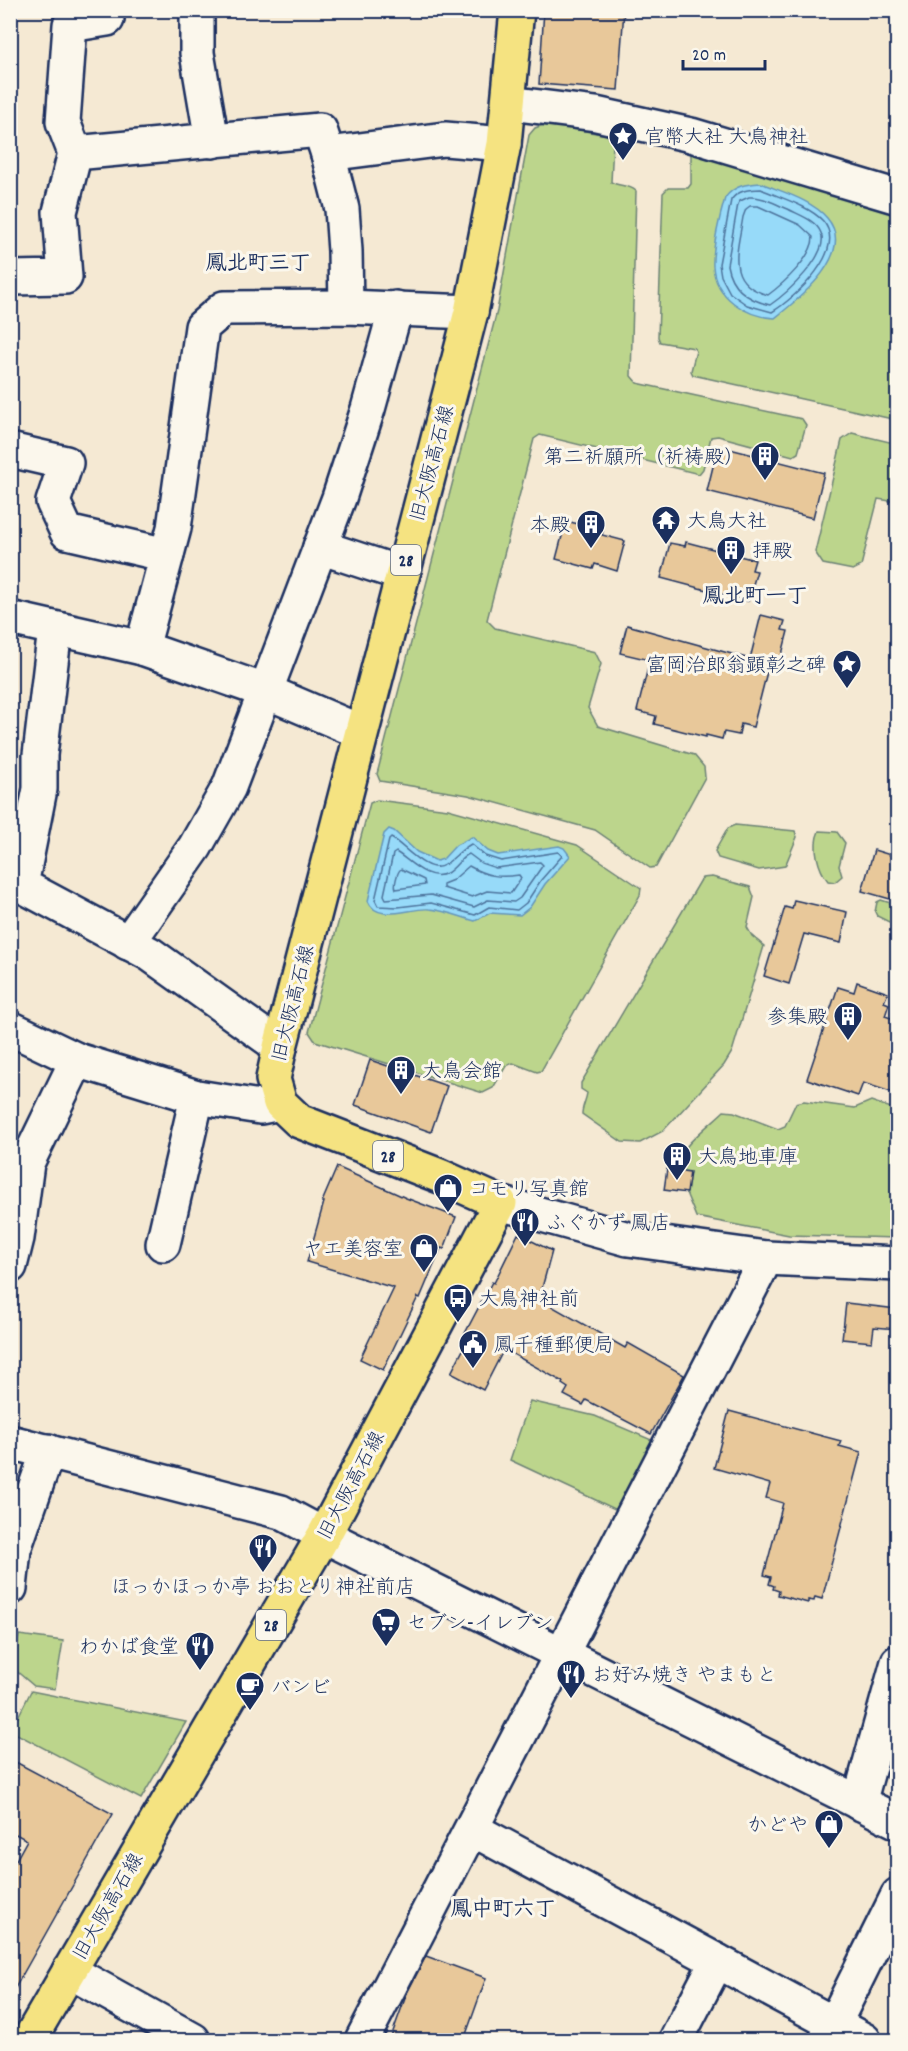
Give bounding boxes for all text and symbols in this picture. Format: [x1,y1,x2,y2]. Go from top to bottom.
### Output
scale bar [683,33,766,71]
text: 20 m [692,44,726,69]
place icon: 官幣大社 大鳥神社 [607,120,639,162]
place label: 官幣大社 大鳥神社 [644,125,809,153]
district label: 鳳北町三丁 [206,250,311,280]
street label: 旧大阪高石線 [405,402,463,525]
building icon: 第二祈願所（祈祷殿） [749,440,781,482]
place label: 第二祈願所（祈祷殿） [544,445,744,473]
temple icon: 大鳥大社 [650,504,682,546]
building icon: 本殿 [575,508,607,550]
place label: 大鳥大社 [687,509,767,537]
place label: 本殿 [530,513,570,541]
building icon: 拝殿 [715,534,747,576]
place label: 拝殿 [752,539,792,567]
road number: 28 [391,545,421,575]
district label: 鳳北町一丁 [703,583,808,613]
place icon: 富岡治郎翁顕彰之碑 [831,648,863,690]
place label: 富岡治郎翁顕彰之碑 [646,653,826,681]
street label: 旧大阪高石線 [267,942,323,1065]
building icon: 参集殿 [832,1000,864,1042]
place label: 参集殿 [767,1005,827,1033]
building icon: 大鳥会館 [385,1054,417,1096]
place label: 大鳥会館 [422,1059,502,1087]
building icon: 大鳥地車庫 [661,1140,693,1182]
road number: 28 [373,1141,403,1171]
place label: 大鳥地車庫 [698,1145,798,1173]
shop icon: コモリ写真館 [432,1172,464,1214]
place label: コモリ写真館 [469,1177,589,1205]
restaurant icon: ふぐかず 鳳店 [509,1206,541,1248]
place label: ふぐかず 鳳店 [546,1211,671,1239]
shop icon: ヤエ美容室 [408,1232,440,1274]
place label: ヤエ美容室 [303,1237,403,1265]
bus stop icon: 大鳥神社前 [442,1282,474,1324]
place label: 大鳥神社前 [479,1287,579,1315]
public building icon: 鳳千種郵便局 [457,1328,489,1370]
place label: 鳳千種郵便局 [494,1333,614,1361]
street label: 旧大阪高石線 [312,1427,393,1546]
restaurant icon: ほっかほっか亭 おおとり神社前店 [247,1532,279,1574]
place label: ほっかほっか亭 おおとり神社前店 [111,1575,415,1603]
supermarket icon: セブン-イレブン [370,1606,402,1648]
road number: 28 [256,1610,286,1640]
place label: セブン-イレブン [407,1611,554,1639]
restaurant icon: わかば食堂 [184,1630,216,1672]
place label: わかば食堂 [79,1635,179,1663]
restaurant icon: お好み焼き やまもと [555,1658,587,1700]
place label: お好み焼き やまもと [592,1663,777,1691]
cafe icon: バンビ [234,1670,266,1712]
place label: バンビ [271,1675,331,1703]
shop icon: かどや [813,1808,845,1850]
place label: かどや [747,1813,808,1841]
street label: 旧大阪高石線 [67,1849,152,1966]
district label: 鳳中町六丁 [451,1896,556,1926]

